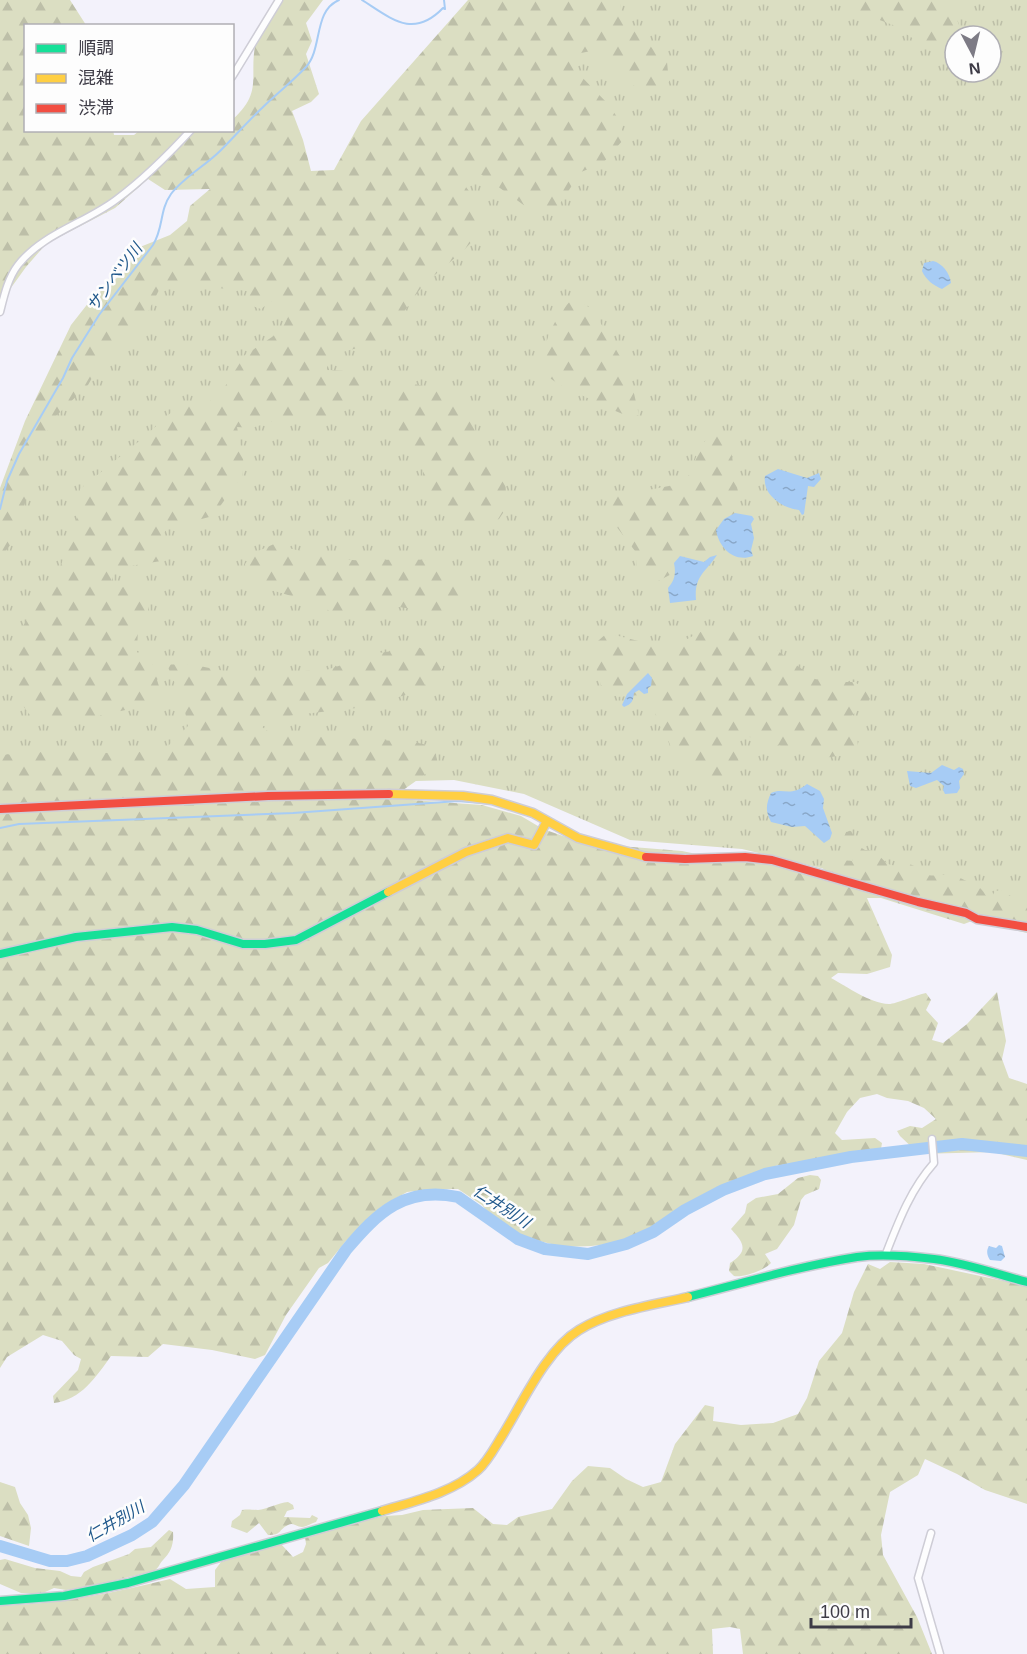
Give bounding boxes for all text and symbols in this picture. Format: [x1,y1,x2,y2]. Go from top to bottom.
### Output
legend [24,24,234,132]
north arrow [943,24,1003,84]
text: 順調 [78,38,114,58]
text: N [968,59,982,78]
text: 混雑 [78,68,114,88]
text: 渋滞 [78,98,114,118]
water label: サンベツ川 [84,239,146,314]
water label: 仁井別川 [470,1182,535,1232]
water label: 仁井別川 [83,1497,149,1545]
scale bar [811,1591,912,1629]
text: 100 m [820,1602,870,1622]

